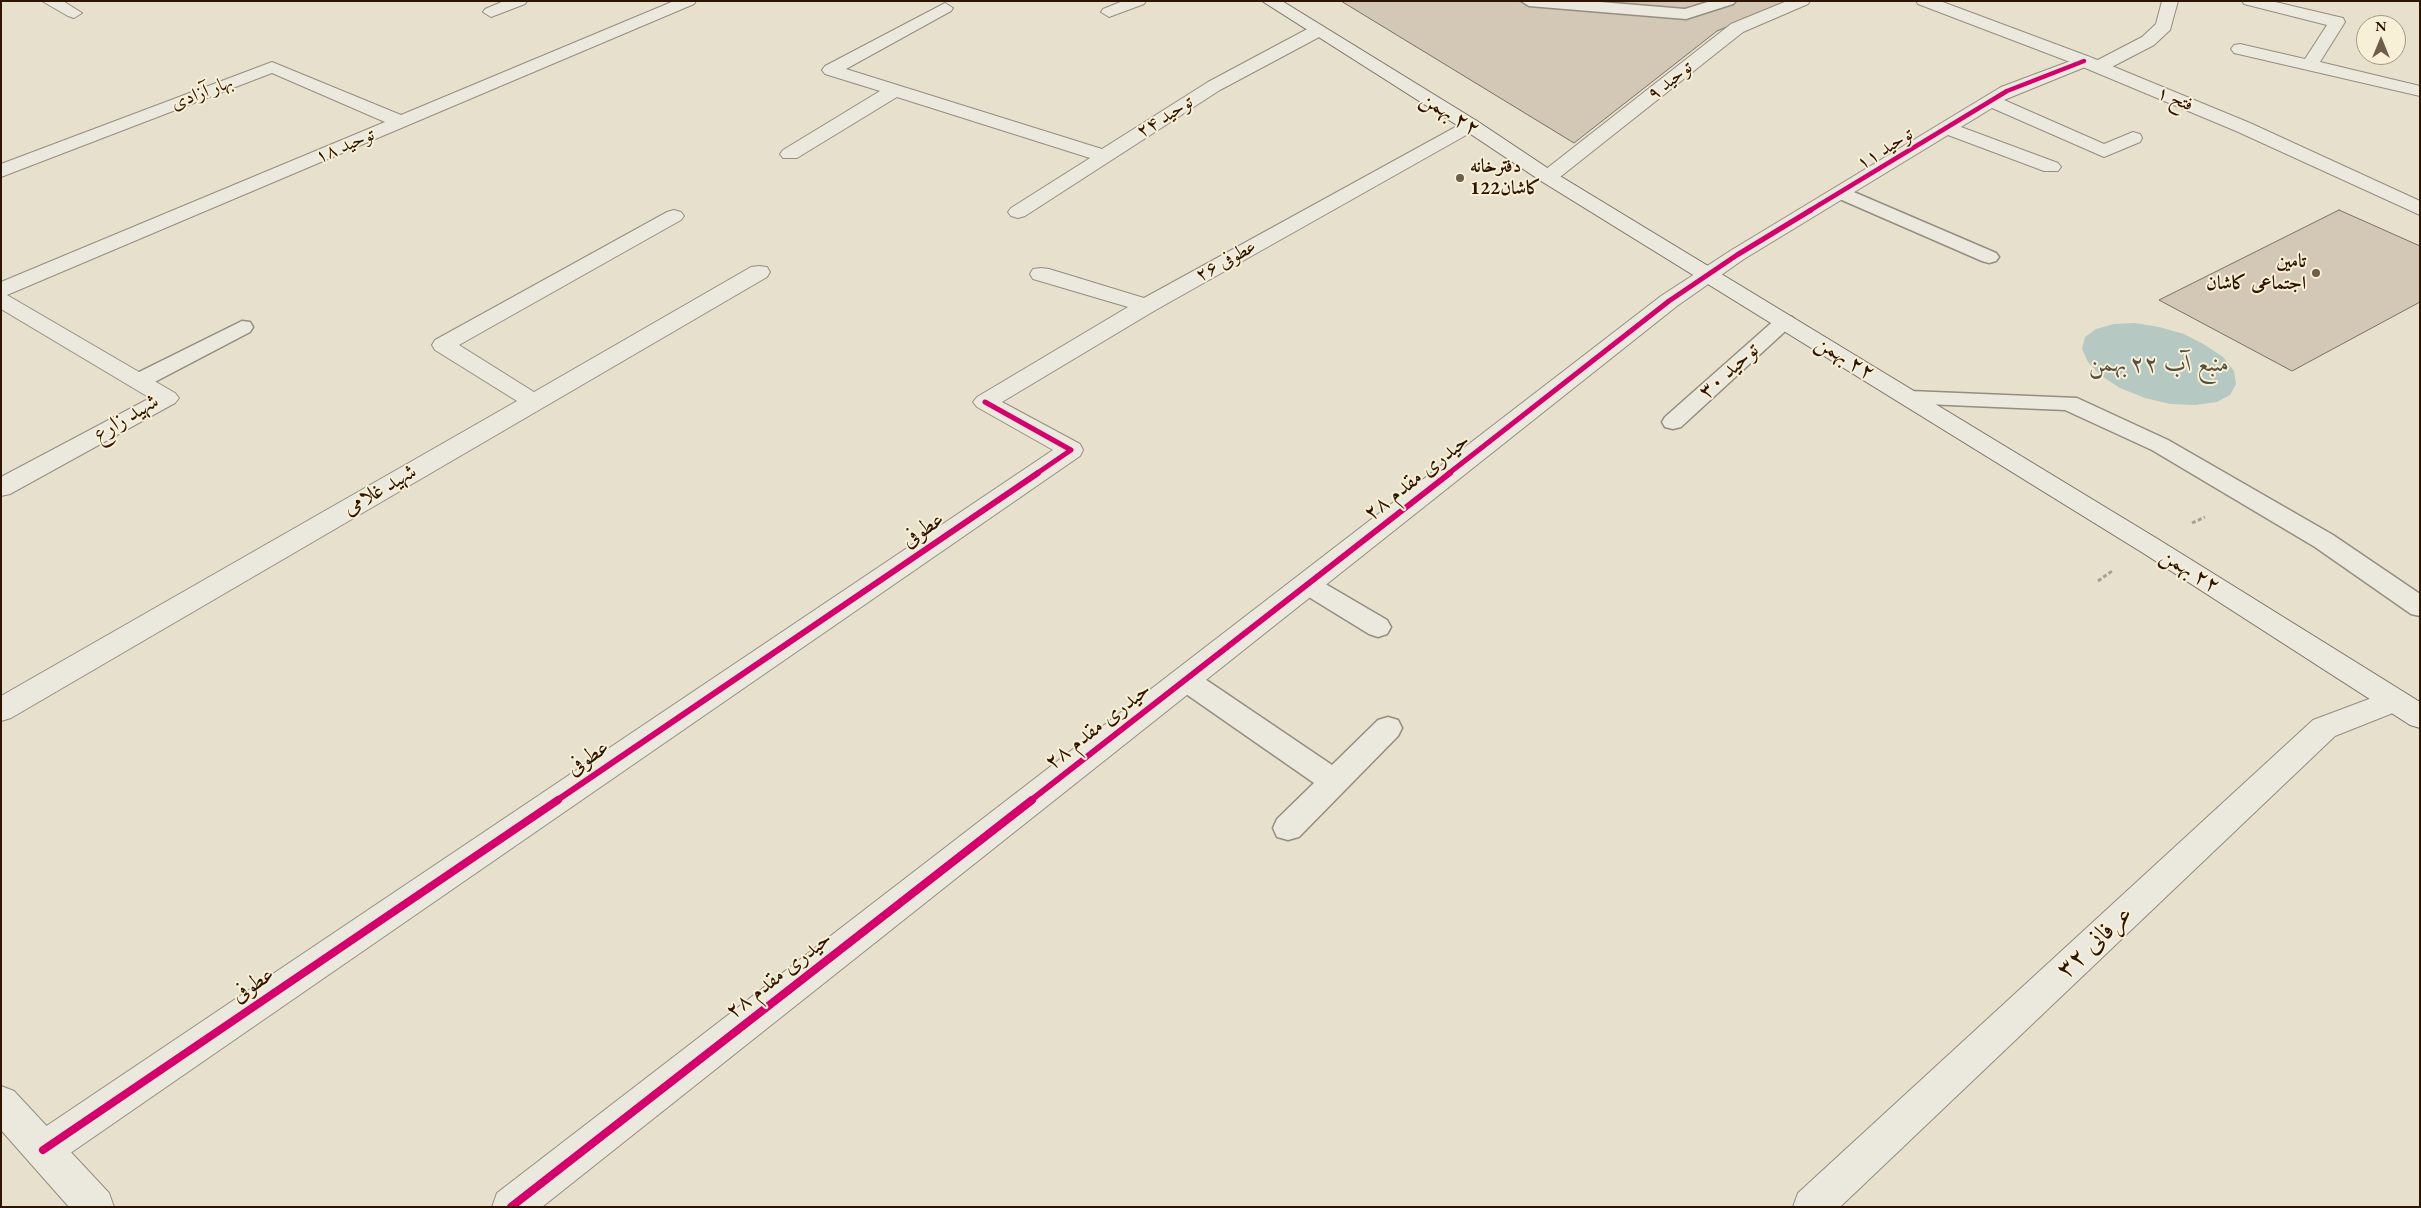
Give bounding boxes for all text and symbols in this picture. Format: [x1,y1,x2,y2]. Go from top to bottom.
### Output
north arrow [2356,15,2406,65]
text: N [2375,17,2387,35]
street label: توحید ۹ [1643,56,1697,106]
street label: بهار آزادی [168,71,236,115]
street label: فتح ۱ [2153,81,2197,117]
street label: ٢٢ بهمن [1415,85,1485,143]
street label: توحید ۲۴ [1133,91,1197,143]
street label: توحید ۱۸ [312,123,378,169]
street label: توحید ۱۱ [1853,123,1917,175]
place label: دفترخانه 122کاشان [1470,156,1541,200]
marker: دفترخانه 122کاشان [1454,172,1466,184]
street label: عطوفی ۲۶ [1192,235,1260,287]
place label: تامین اجتماعی کاشان [2206,251,2306,295]
marker: تامین اجتماعی کاشان [2310,267,2322,279]
street label: ٢٢ بهمن [1810,329,1880,387]
street label: توحید ۳۰ [1693,337,1765,405]
water label: منبع آب ۲۲ بهمن [2088,350,2230,378]
street label: شهید زارع [88,388,164,448]
street label: حیدری مقدم ۲۸ [1359,427,1475,527]
street label: شهید غلامی [339,458,421,522]
street label: عطوفی [897,506,949,554]
street label: ٢٢ بهمن [2155,542,2225,600]
street label: حیدری مقدم ۲۸ [1040,676,1156,776]
street label: عطوفی [562,734,614,782]
street label: عرفانی ۳۲ [2050,899,2140,985]
street label: حیدری مقدم ۲۸ [721,925,837,1025]
street label: عطوفی [227,961,279,1009]

